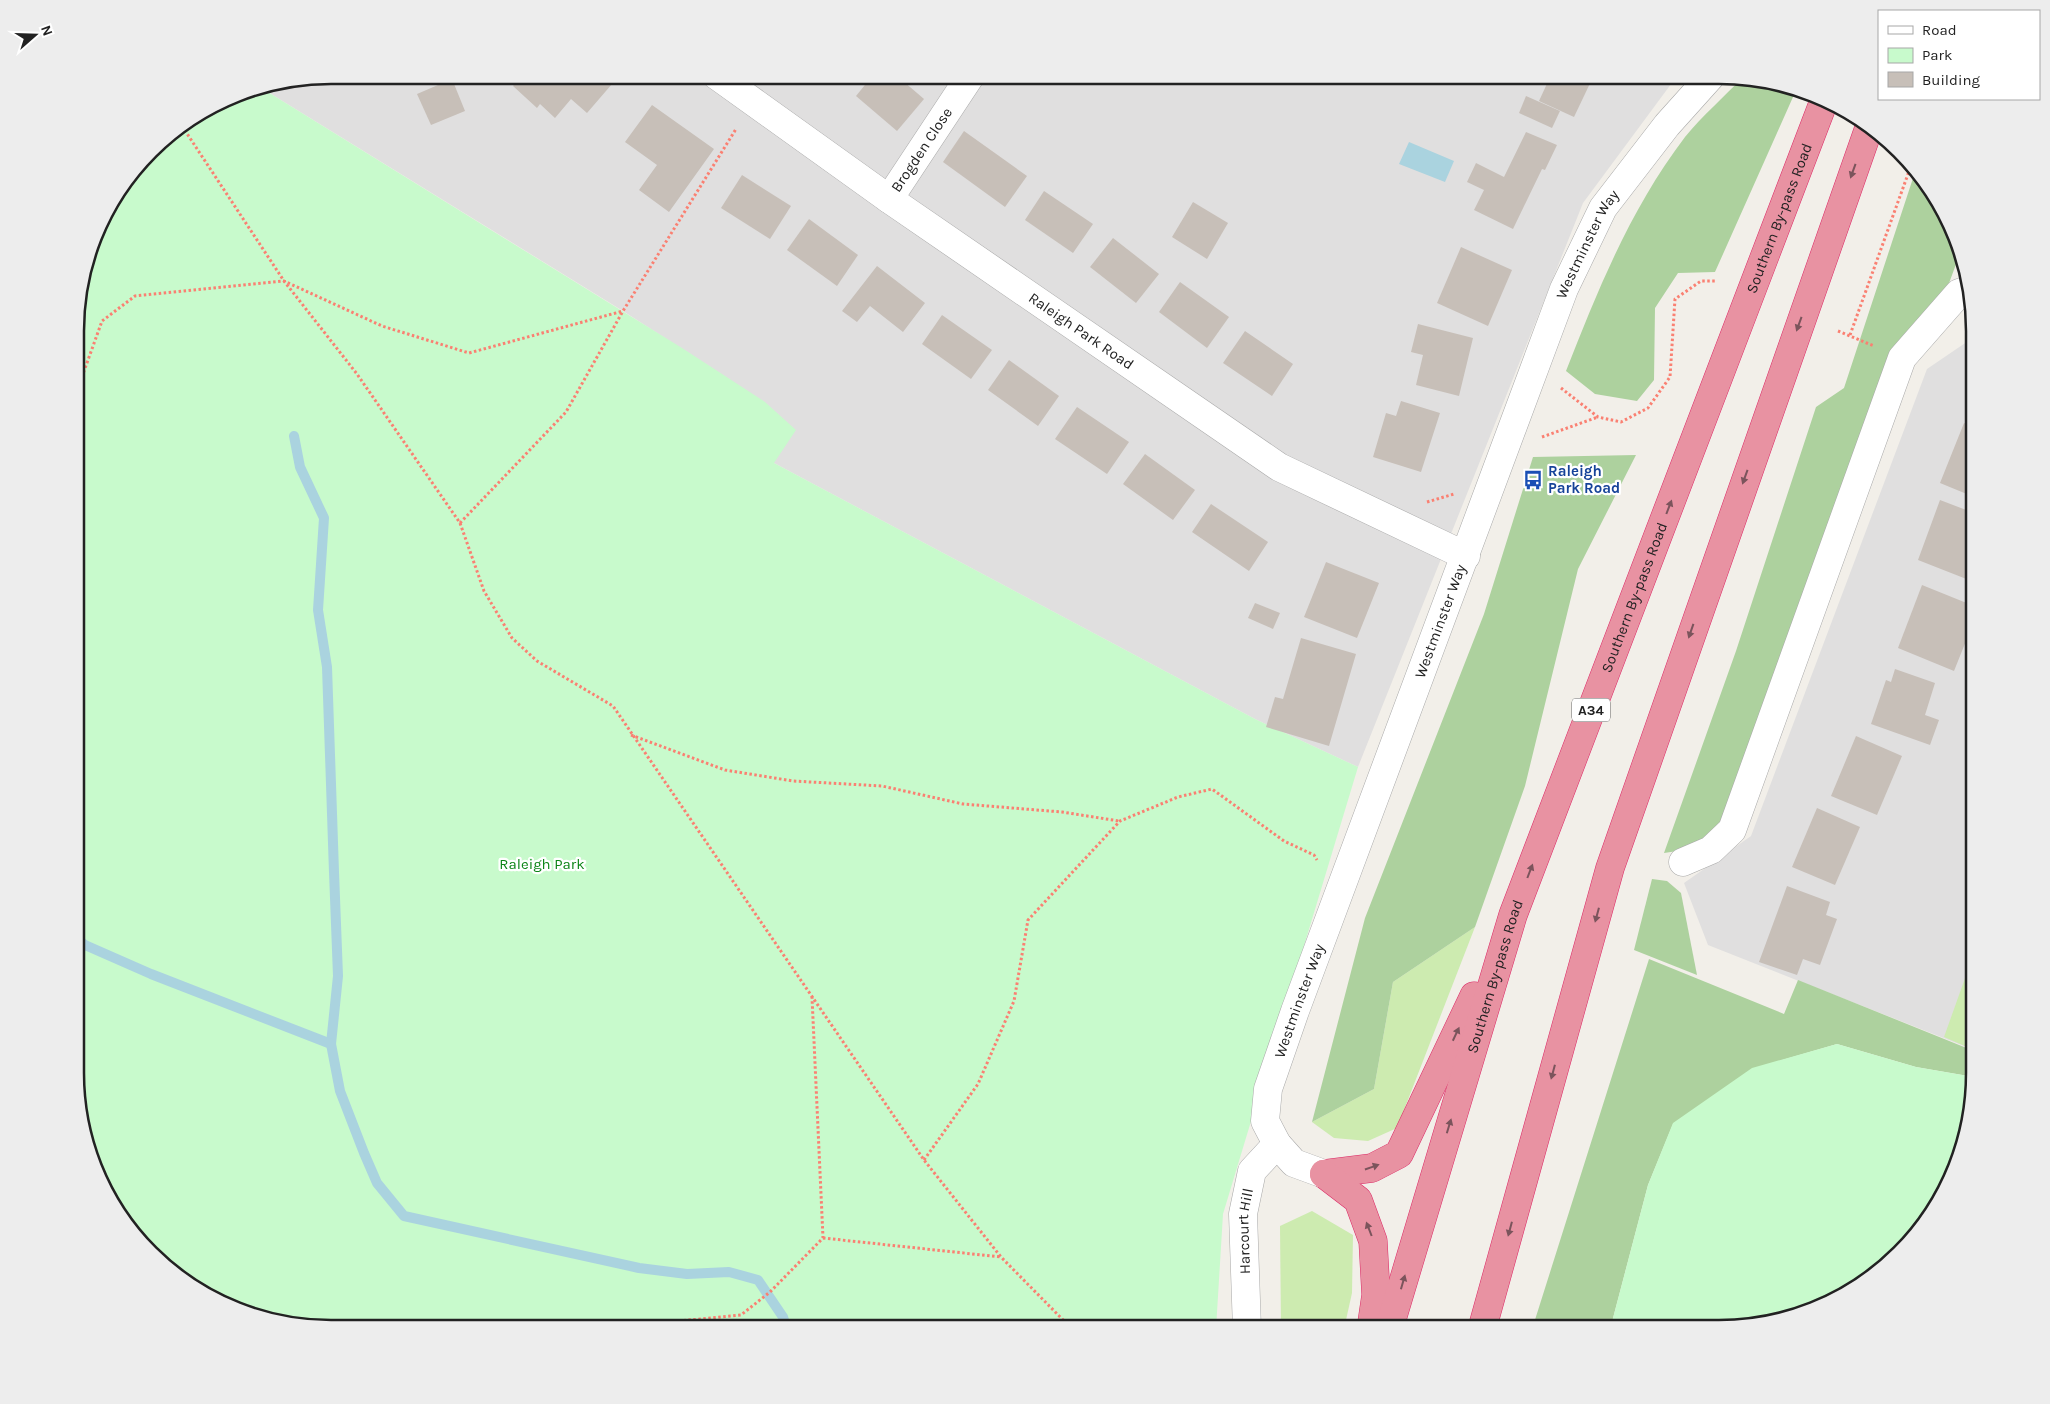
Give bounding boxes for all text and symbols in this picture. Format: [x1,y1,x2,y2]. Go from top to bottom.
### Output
north arrow [10,10,60,60]
legend [1878,10,2040,100]
text: Road [1922,21,1957,39]
text: N [37,23,56,38]
text: Park [1922,46,1952,64]
text: Building [1922,71,1980,89]
street label: Brogden Close [887,104,956,196]
street label: Southern By-pass Road [1742,141,1816,296]
one-way arrow [1849,164,1857,179]
street label: Westminster Way [1552,186,1623,301]
street label: Raleigh Park Road [1025,289,1137,373]
one-way arrow [1795,317,1803,332]
place label: Raleigh Park Road [1548,462,1620,497]
bus stop icon: Raleigh Park Road [1522,469,1544,491]
one-way arrow [1741,470,1748,485]
one-way arrow [1665,500,1673,514]
street label: Southern By-pass Road [1597,520,1671,675]
street label: Westminster Way [1411,562,1470,681]
one-way arrow [1687,624,1695,639]
road number: A34 [1572,698,1610,722]
park label: Raleigh Park [499,855,585,873]
one-way arrow [1527,864,1534,879]
street label: Southern By-pass Road [1463,897,1527,1055]
one-way arrow [1592,908,1600,923]
street label: Westminster Way [1270,941,1328,1060]
one-way arrow [1453,1027,1461,1041]
one-way arrow [1549,1064,1557,1079]
one-way arrow [1446,1119,1454,1134]
one-way arrow [1365,1162,1380,1170]
street label: Harcourt Hill [1234,1187,1257,1275]
one-way arrow [1506,1221,1514,1236]
one-way arrow [1364,1222,1372,1236]
one-way arrow [1399,1274,1407,1289]

